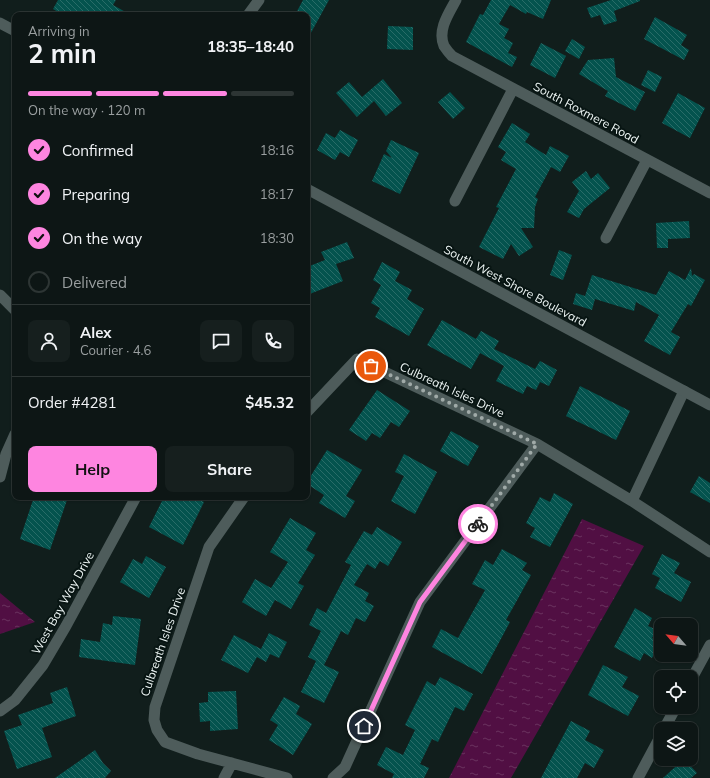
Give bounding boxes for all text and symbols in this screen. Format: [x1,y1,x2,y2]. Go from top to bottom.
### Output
text: Arriving in [28,23,90,39]
text: 2 min [28,37,97,70]
text: 18:35–18:40 [207,37,294,56]
street label: South Roxmere Road [531,78,642,147]
text: On the way · 120 m [28,102,145,118]
icon: check [28,139,50,161]
text: Confirmed [62,141,133,160]
text: 18:16 [260,142,294,158]
icon: check [28,183,50,205]
text: Preparing [62,185,130,204]
text: 18:17 [260,186,294,202]
icon: check [28,227,50,249]
text: On the way [62,229,142,248]
text: 18:30 [260,230,294,246]
street label: South West Shore Boulevard [441,241,589,330]
text: Delivered [62,273,127,292]
button: person [28,320,70,362]
button: chat [200,320,242,362]
button: phone [252,320,294,362]
text: Alex [80,323,112,342]
text: Courier · 4.6 [80,342,151,358]
pin [354,349,388,383]
icon: bag [360,355,382,377]
street label: Culbreath Isles Drive [397,359,507,420]
text: Order #4281 [28,393,116,412]
text: $45.32 [245,393,294,412]
button: Help [28,446,157,492]
button: Share [165,446,294,492]
courier [458,504,498,544]
icon: bike [467,513,489,535]
street label: West Bay Way Drive [28,549,97,657]
street label: Culbreath Isles Drive [137,586,188,698]
north arrow [654,618,698,662]
map controls [654,618,698,766]
button: locate [654,670,698,714]
pin [347,709,381,743]
icon: home [353,715,375,737]
button: layers [654,722,698,766]

